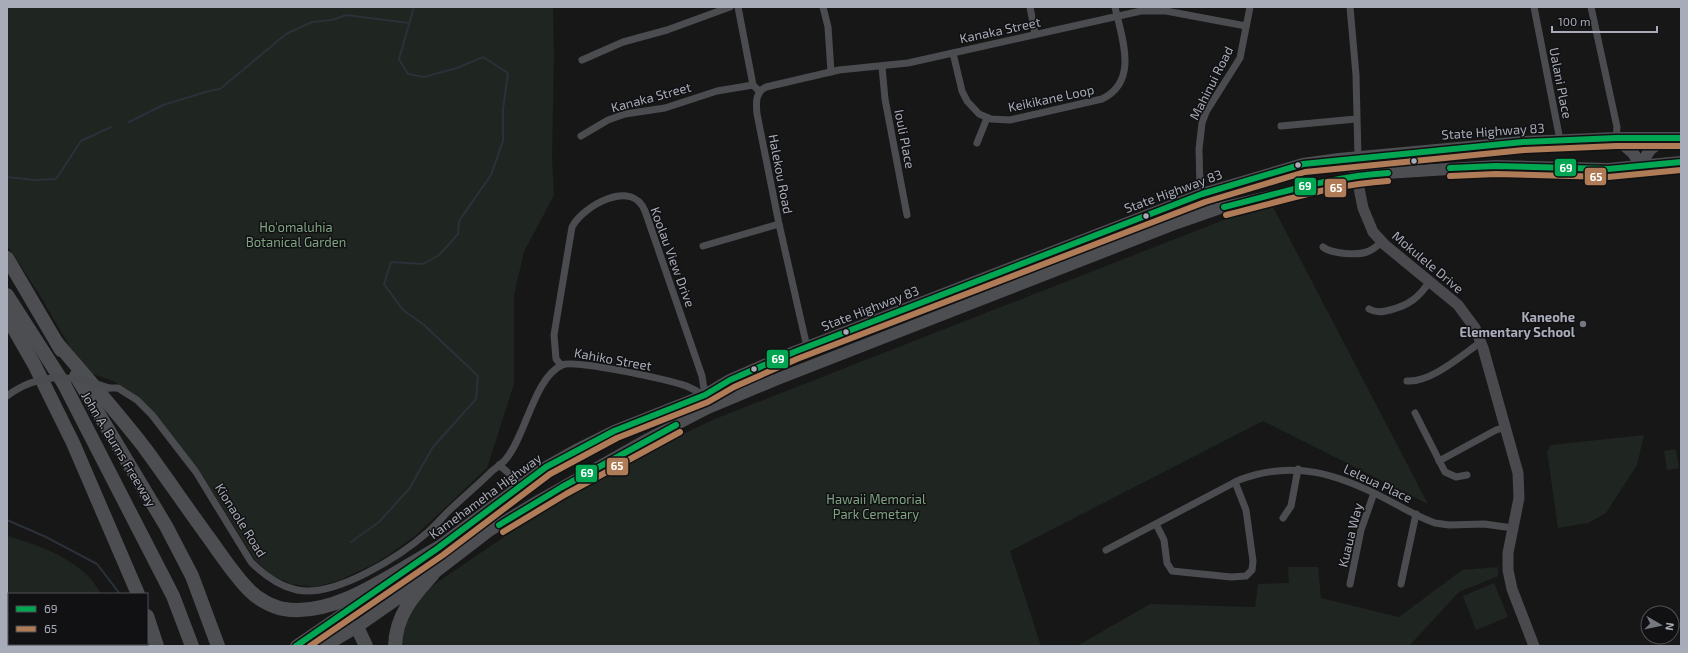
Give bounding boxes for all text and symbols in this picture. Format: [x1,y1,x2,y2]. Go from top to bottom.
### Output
scale bar [1552,8,1657,34]
street label: Kanaka Street [958,14,1042,46]
text: 100 m [1558,14,1590,28]
street label: Mahinui Road [1186,44,1236,122]
street label: Ualani Place [1546,46,1576,120]
street label: Kanaka Street [609,79,693,115]
street label: Keikikane Loop [1006,81,1096,115]
street label: Iouli Place [891,108,919,170]
street label: State Highway 83 [1441,119,1545,143]
street label: Halekou Road [765,133,797,215]
unlabelled marker [1409,156,1419,166]
line badge: 69 [1554,158,1577,177]
unlabelled marker [1293,160,1303,170]
text: 69 [1560,161,1572,174]
street label: State Highway 83 [1122,166,1224,216]
line badge: 65 [1584,167,1607,186]
text: 65 [1590,170,1602,183]
line badge: 69 [1294,177,1317,196]
line badge: 65 [1324,178,1347,198]
text: 69 [1299,179,1311,192]
text: 65 [1330,181,1342,194]
street label: Koolau View Drive [647,205,699,309]
unlabelled marker [1141,211,1151,221]
park label: Ho'omaluhia Botanical Garden [246,219,346,250]
street label: Mokulele Drive [1389,228,1467,297]
street label: State Highway 83 [819,282,921,334]
place label: Kaneohe Elementary School [1459,309,1576,340]
marker: Kaneohe Elementary School [1578,319,1588,329]
unlabelled marker [841,327,851,337]
street label: Kahiko Street [573,344,653,374]
line badge: 69 [766,349,789,369]
text: 69 [772,352,784,365]
unlabelled marker [749,364,759,374]
street label: John A. Burns Freeway [78,388,160,510]
street label: Kamehameha Highway [426,450,545,542]
line badge: 65 [606,457,629,476]
text: 65 [611,459,623,472]
street label: Leleua Place [1341,460,1415,506]
line badge: 69 [575,464,598,483]
text: 69 [581,466,593,479]
street label: Kionaole Road [212,480,270,560]
park label: Hawaii Memorial Park Cemetary [826,491,926,522]
street label: Kuaua Way [1334,501,1366,569]
legend [8,593,148,645]
text: 69 [44,601,58,615]
north arrow [1640,605,1680,645]
text: 65 [44,621,57,635]
text: N [1663,622,1677,632]

